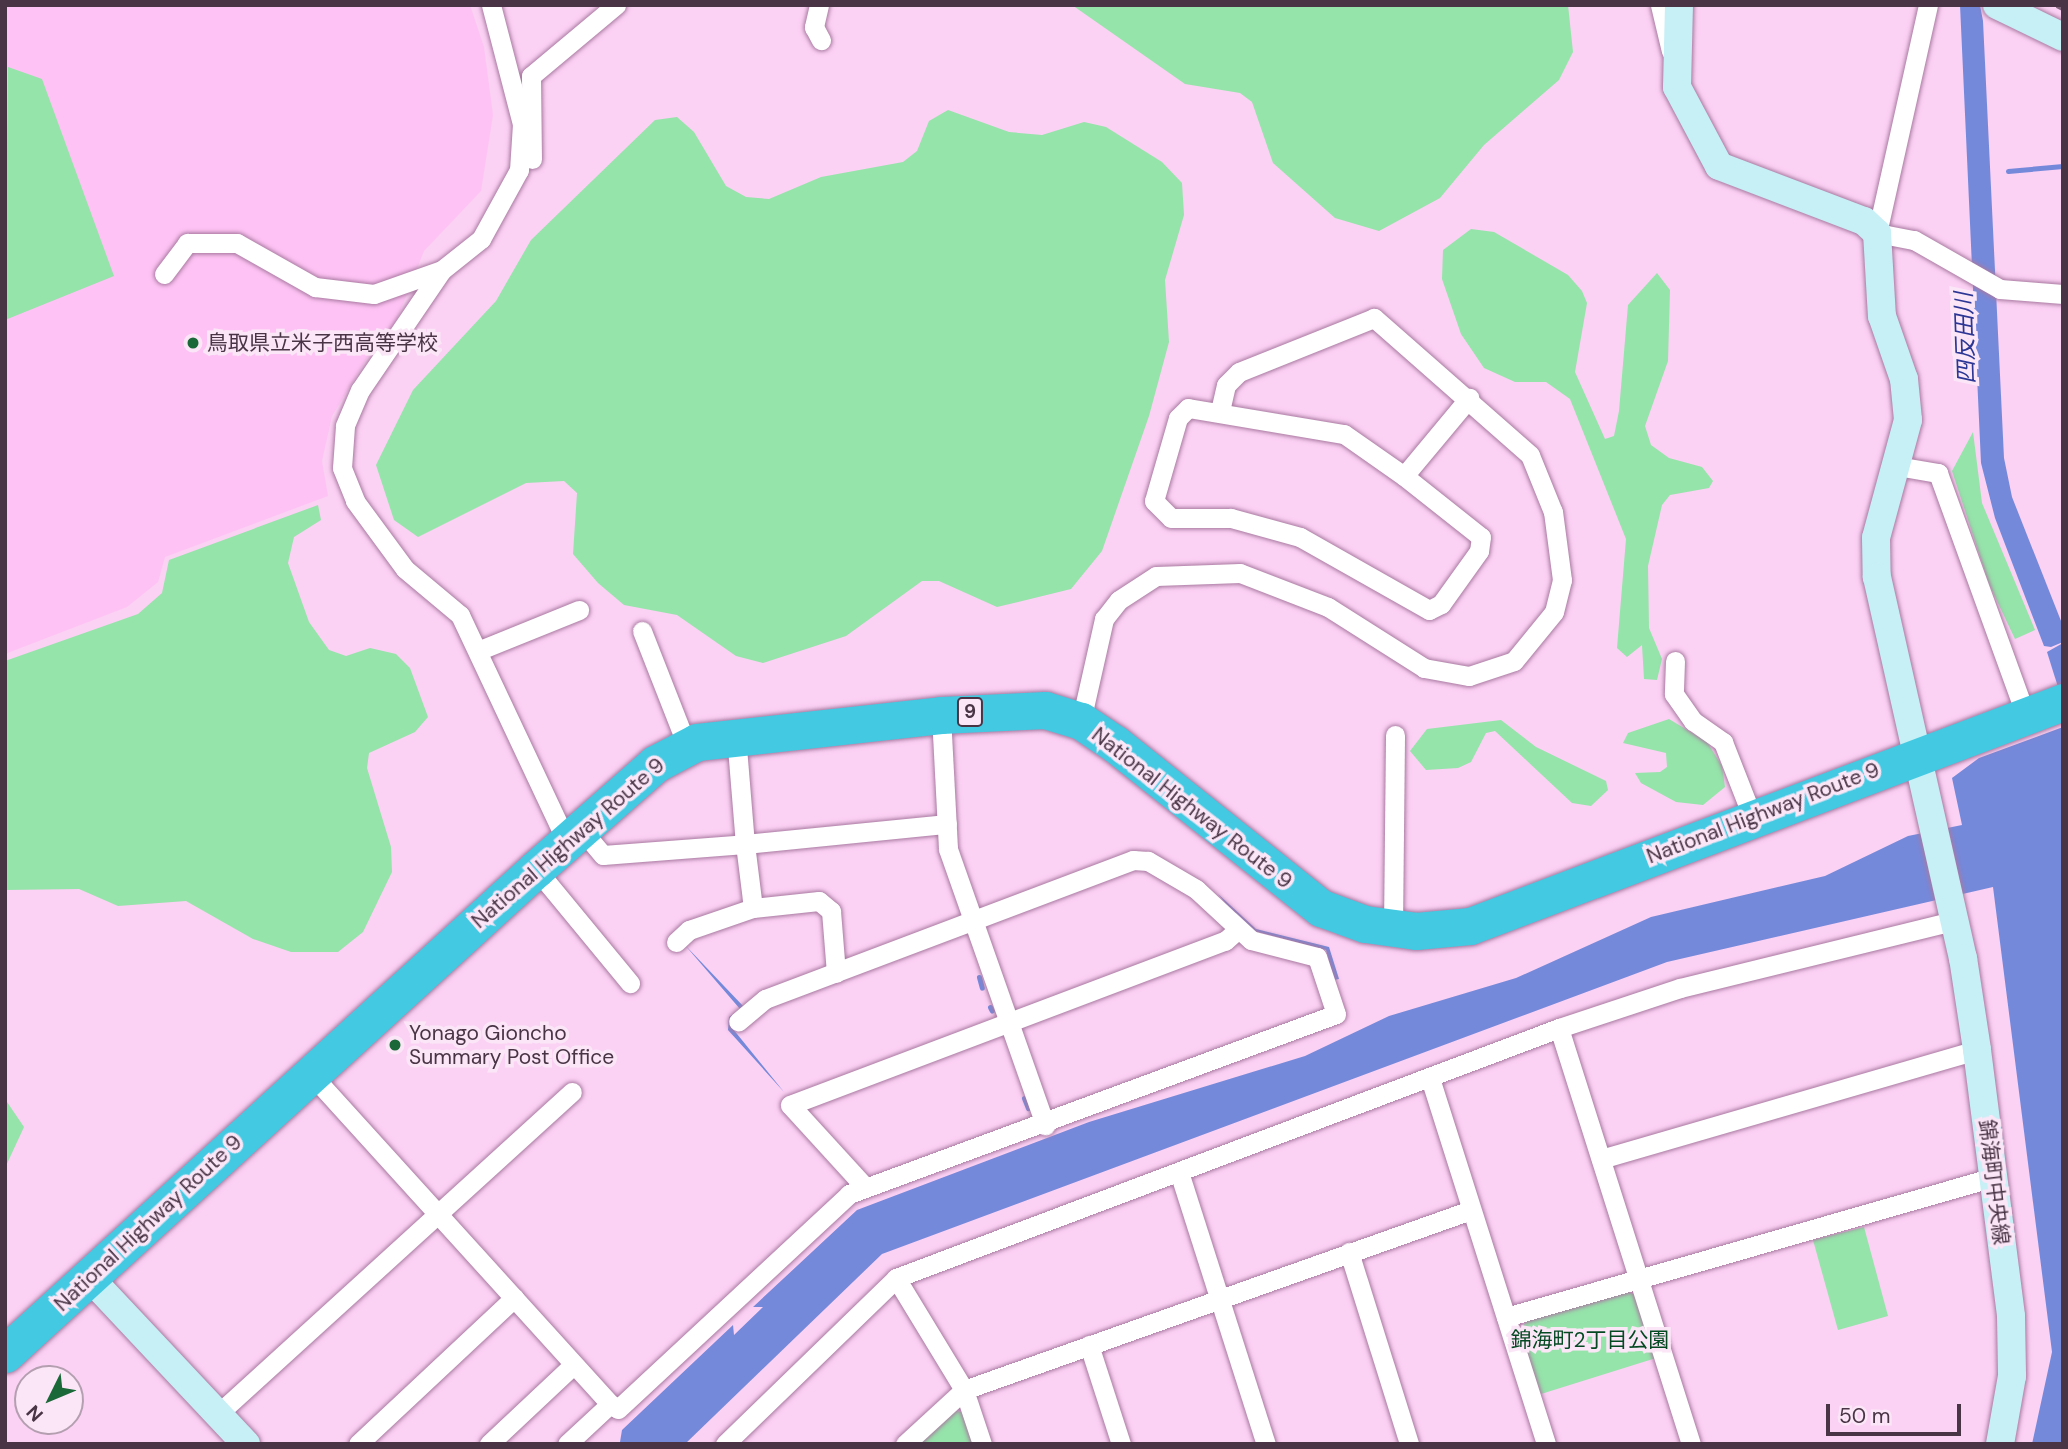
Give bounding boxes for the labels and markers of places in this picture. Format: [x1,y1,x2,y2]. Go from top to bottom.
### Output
place label: 鳥取県立米子西高等学校 [207,330,438,356]
marker: 鳥取県立米子西高等学校 [185,335,201,351]
place label: Yonago Gioncho Summary Post Office [409,1020,614,1070]
marker: Yonago Gioncho Summary Post Office [387,1037,403,1053]

